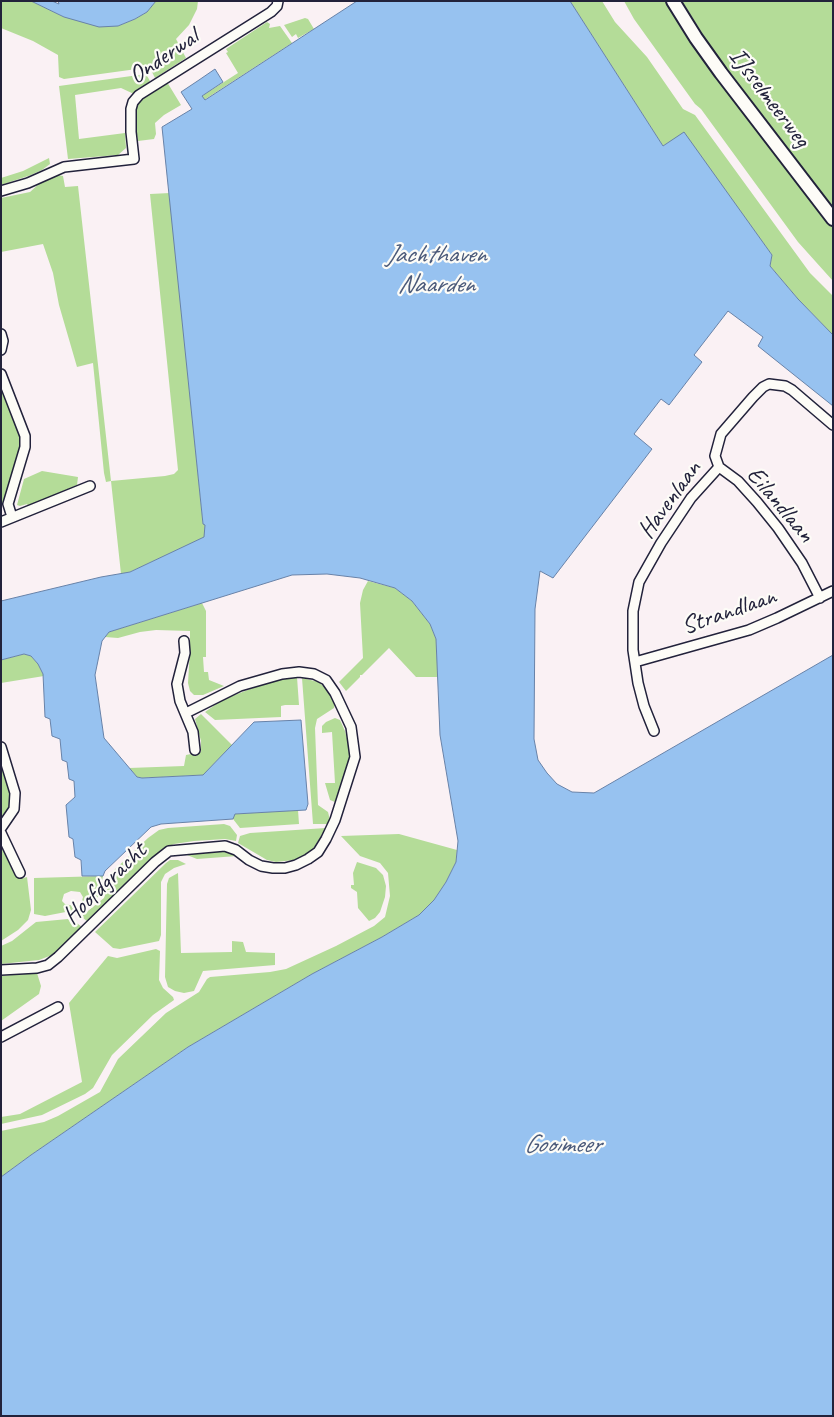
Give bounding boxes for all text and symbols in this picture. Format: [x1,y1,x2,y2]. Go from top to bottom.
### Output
street label: Onderwal [123,23,205,91]
street label: IJsselmeerweg [722,42,816,154]
water label: Jachthaven Naarden [386,239,486,300]
street label: Havenlaan [632,455,708,545]
street label: Eilandlaan [740,461,820,549]
street label: Strandlaan [678,582,780,642]
street label: Hoofdgracht [57,837,153,931]
water label: Gooimeer [524,1129,600,1161]

